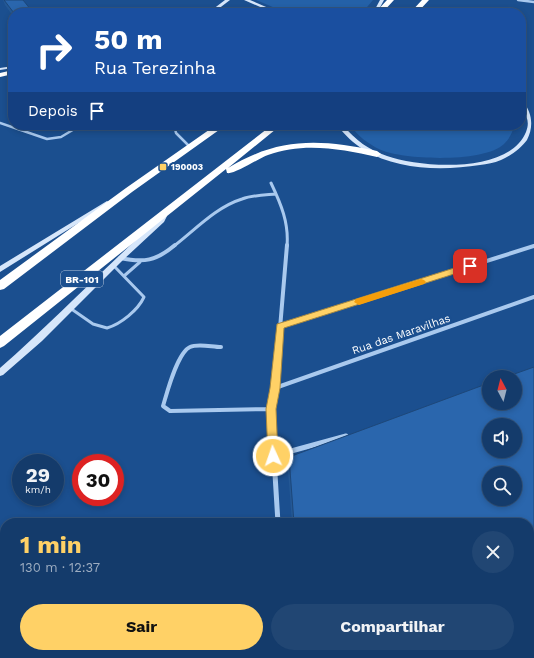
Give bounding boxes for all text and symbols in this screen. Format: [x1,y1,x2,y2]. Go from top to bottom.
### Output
text: 50 m [94,23,163,56]
icon: right [28,24,80,76]
text: Rua Terezinha [94,57,216,78]
icon: arrive [86,100,108,122]
text: Depois [28,102,78,120]
marker: 190003 [158,162,168,172]
place label: 190003 [171,162,203,172]
pin [453,249,487,283]
icon: arrive [459,255,481,277]
road number: BR-101 [61,271,103,287]
street label: Rua das Maravilhas [350,311,452,357]
north arrow [482,370,522,410]
map controls [482,370,522,506]
button: sound [482,418,522,458]
position arrow [252,435,294,477]
speed limit sign: 30 [72,454,124,506]
text: 29 [26,463,50,487]
button: search [482,466,522,506]
text: km/h [25,484,51,495]
text: 1 min [20,531,82,559]
button: close [472,531,514,573]
text: 130 m · 12:37 [20,560,100,575]
button: Sair [20,604,263,650]
button: Compartilhar [271,604,514,650]

